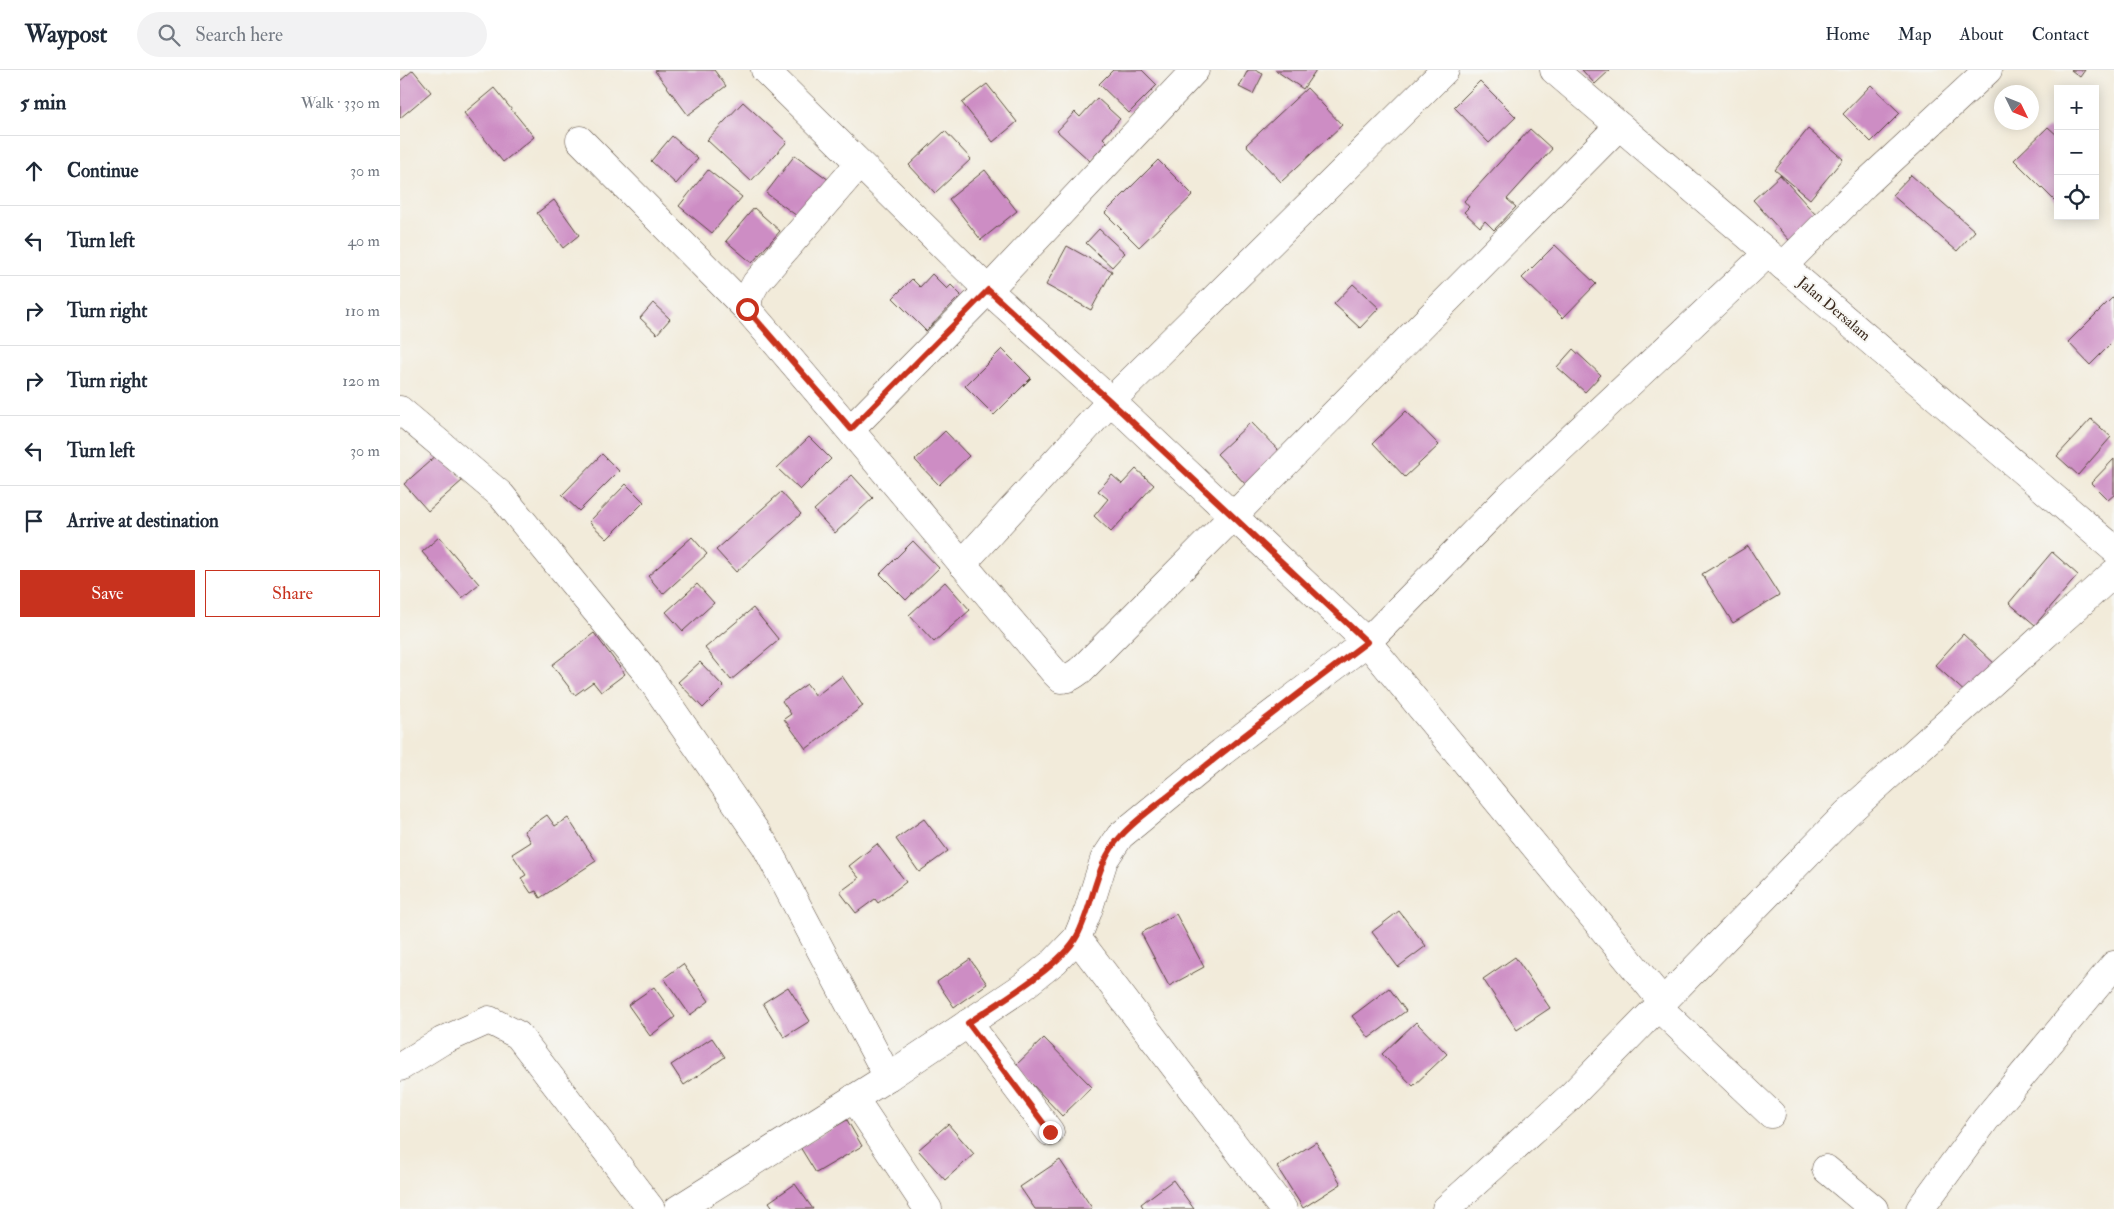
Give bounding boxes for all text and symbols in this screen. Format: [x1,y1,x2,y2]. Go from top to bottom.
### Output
search box [137,12,487,57]
text: Waypost [25,19,107,50]
icon: search [155,21,183,49]
text: Search here [195,23,283,47]
text: Home [1825,23,1870,46]
text: Map [1898,23,1932,46]
text: About [1960,23,2004,46]
text: Contact [2032,23,2089,46]
north arrow [1994,85,2039,130]
map controls [2054,85,2099,220]
button: + [2054,85,2099,130]
text: 5 min [20,89,66,116]
text: Walk · 330 m [301,93,380,113]
button: − [2054,130,2099,175]
icon: ahead [20,157,48,185]
text: Continue [67,159,138,183]
text: 30 m [350,161,380,181]
button: locate [2054,175,2099,220]
icon: left [20,227,48,255]
text: Turn left [67,229,135,253]
text: 40 m [347,231,380,251]
street label: Jalan Dersalam [1792,272,1875,346]
icon: right [20,297,48,325]
route start [736,298,759,321]
text: Turn right [67,299,147,323]
text: 110 m [345,301,380,321]
icon: right [20,367,48,395]
text: Turn right [67,369,147,393]
text: 120 m [342,371,380,391]
icon: left [20,437,48,465]
text: Turn left [67,439,135,463]
text: 30 m [350,441,380,461]
icon: arrive [20,507,48,535]
text: Arrive at destination [67,509,219,533]
button: Save [20,570,195,617]
button: Share [205,570,380,617]
route end [1039,1121,1062,1144]

